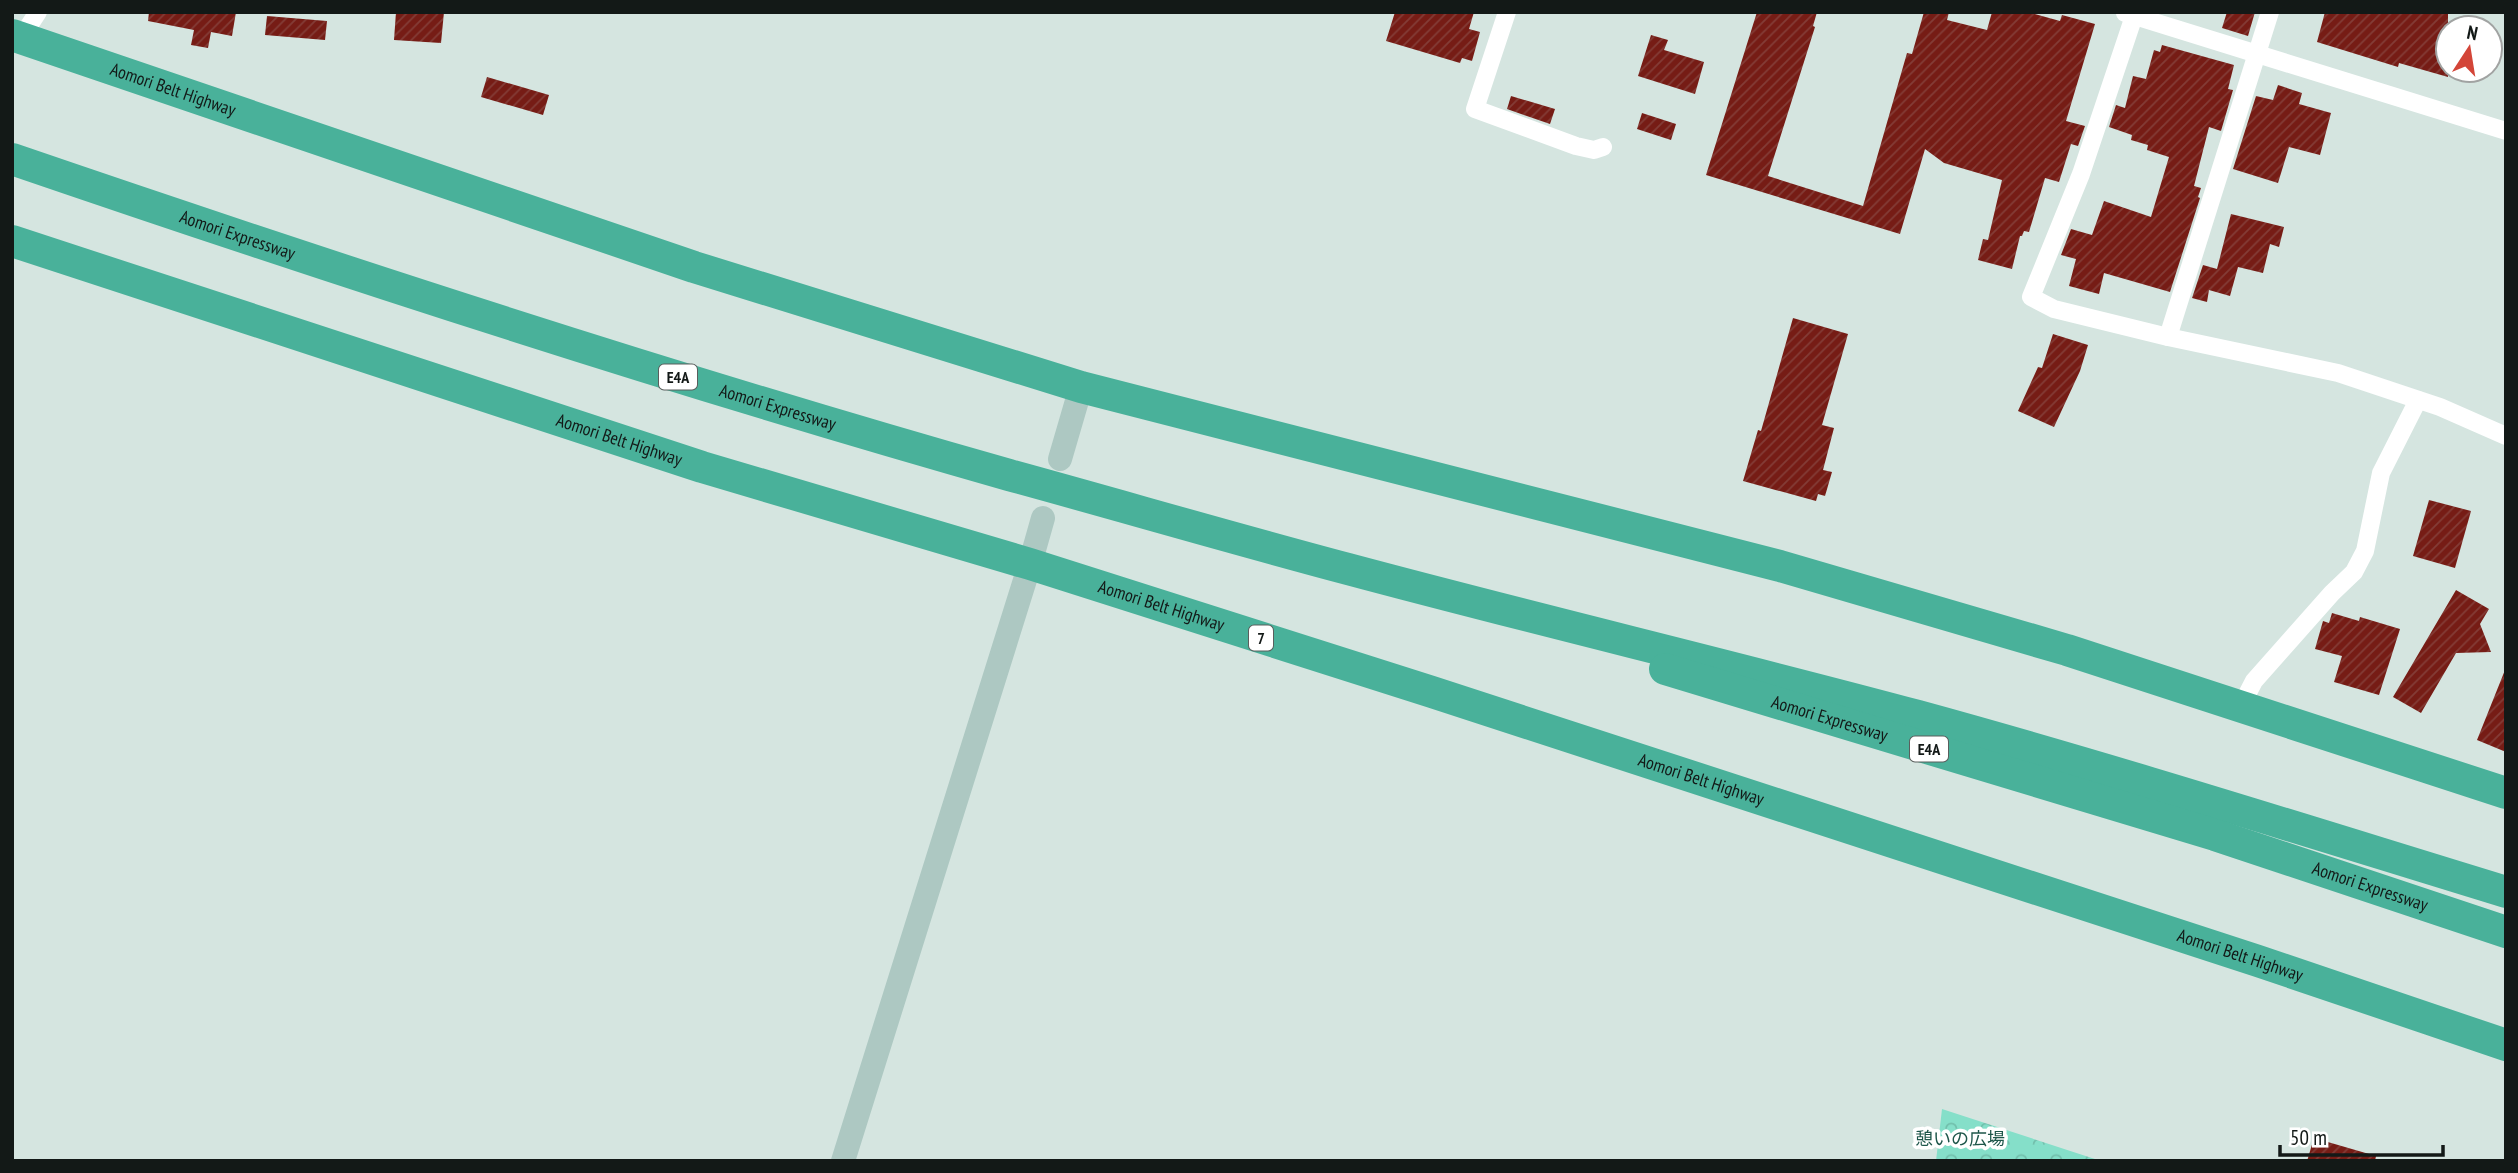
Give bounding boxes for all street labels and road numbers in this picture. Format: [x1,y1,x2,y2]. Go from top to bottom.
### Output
street label: Aomori Belt Highway [107,57,239,121]
street label: Aomori Expressway [177,205,299,265]
road number: E4A [659,364,697,390]
street label: Aomori Expressway [717,378,839,435]
street label: Aomori Belt Highway [554,408,685,471]
street label: Aomori Belt Highway [1096,575,1228,636]
road number: 7 [1249,625,1273,650]
street label: Aomori Expressway [1769,690,1891,747]
road number: E4A [1910,736,1948,762]
street label: Aomori Belt Highway [1635,748,1767,810]
street label: Aomori Expressway [2309,856,2431,916]
street label: Aomori Belt Highway [2175,924,2306,987]

